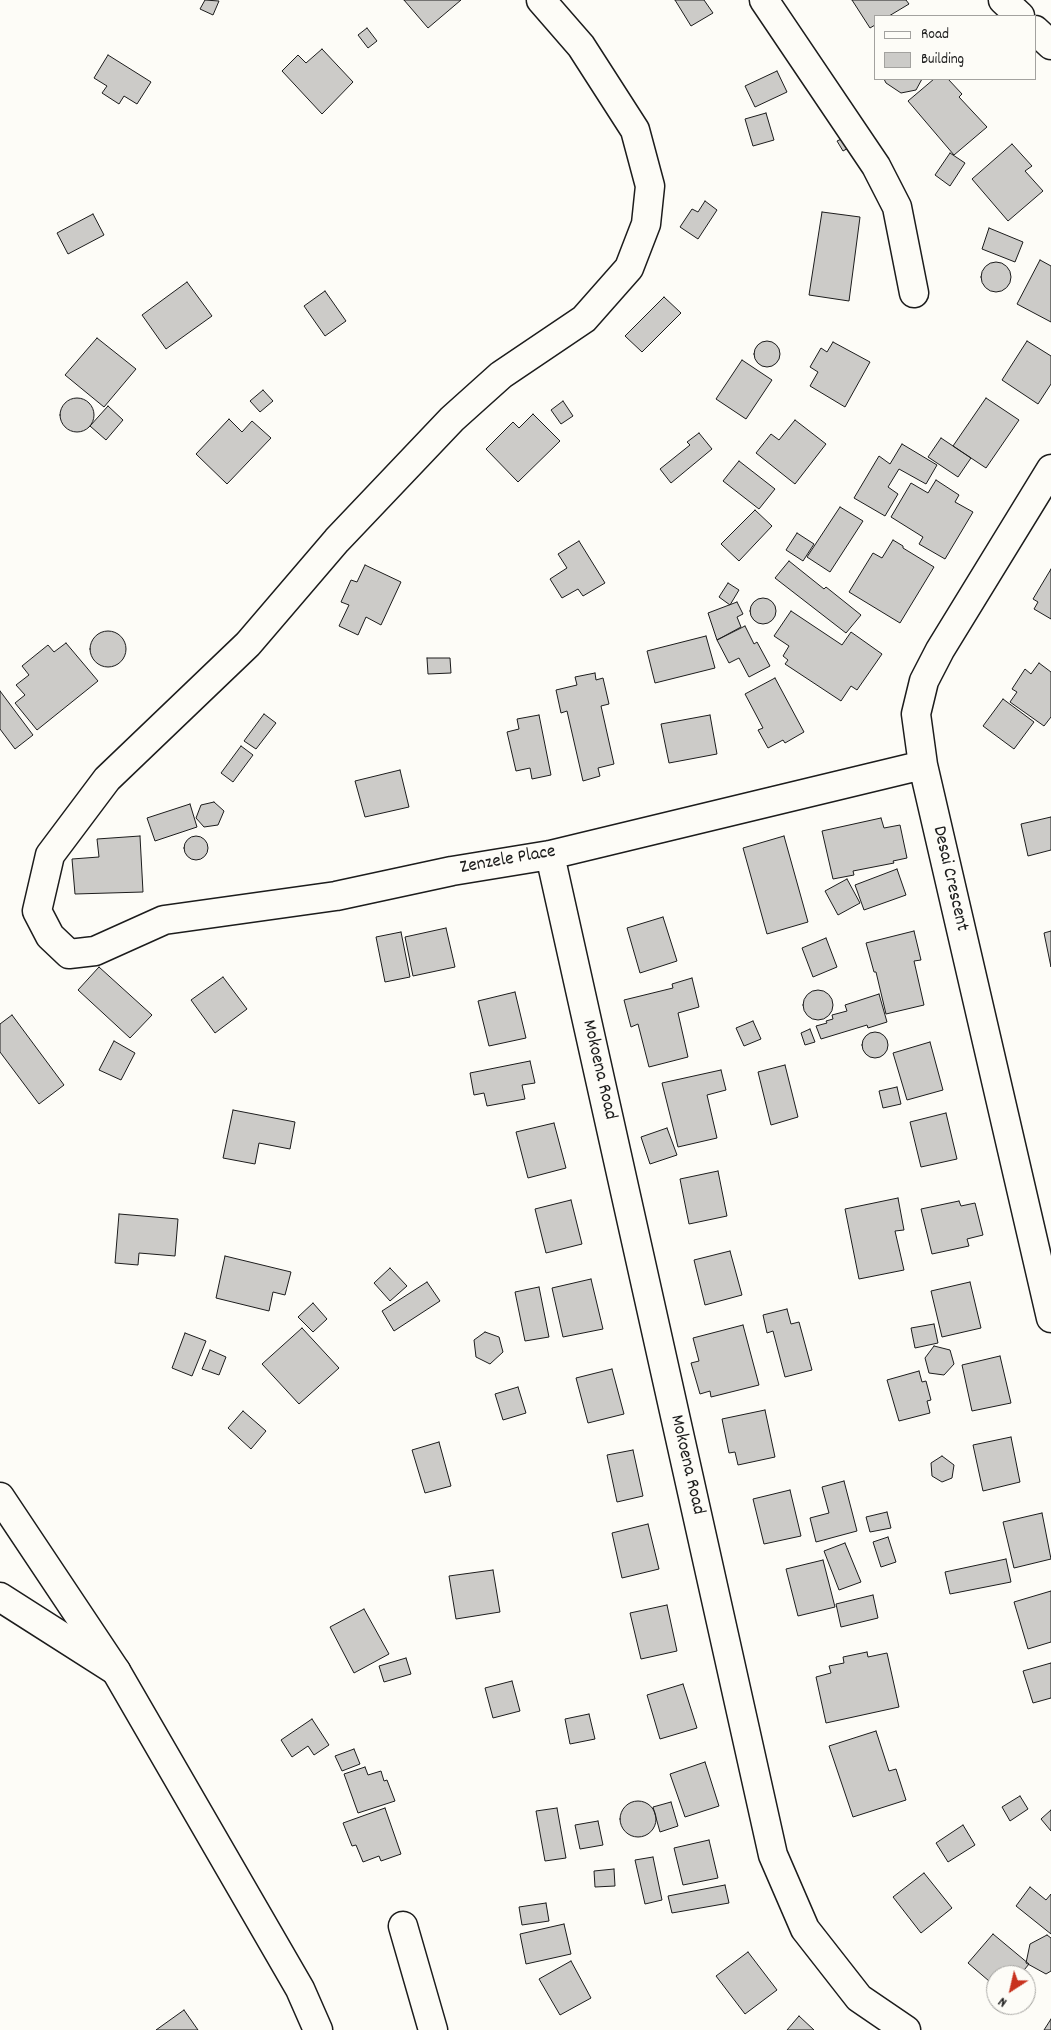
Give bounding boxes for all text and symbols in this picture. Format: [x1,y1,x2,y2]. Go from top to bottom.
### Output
legend [874,15,1036,80]
text: Road [921,24,949,46]
text: Building [921,49,964,71]
street label: Desai Crescent [926,824,972,934]
street label: Zenzele Place [459,841,557,881]
street label: Mokoena Road [575,1018,621,1122]
street label: Mokoena Road [663,1413,709,1517]
north arrow [986,1965,1036,2015]
text: N [994,1991,1012,2012]

